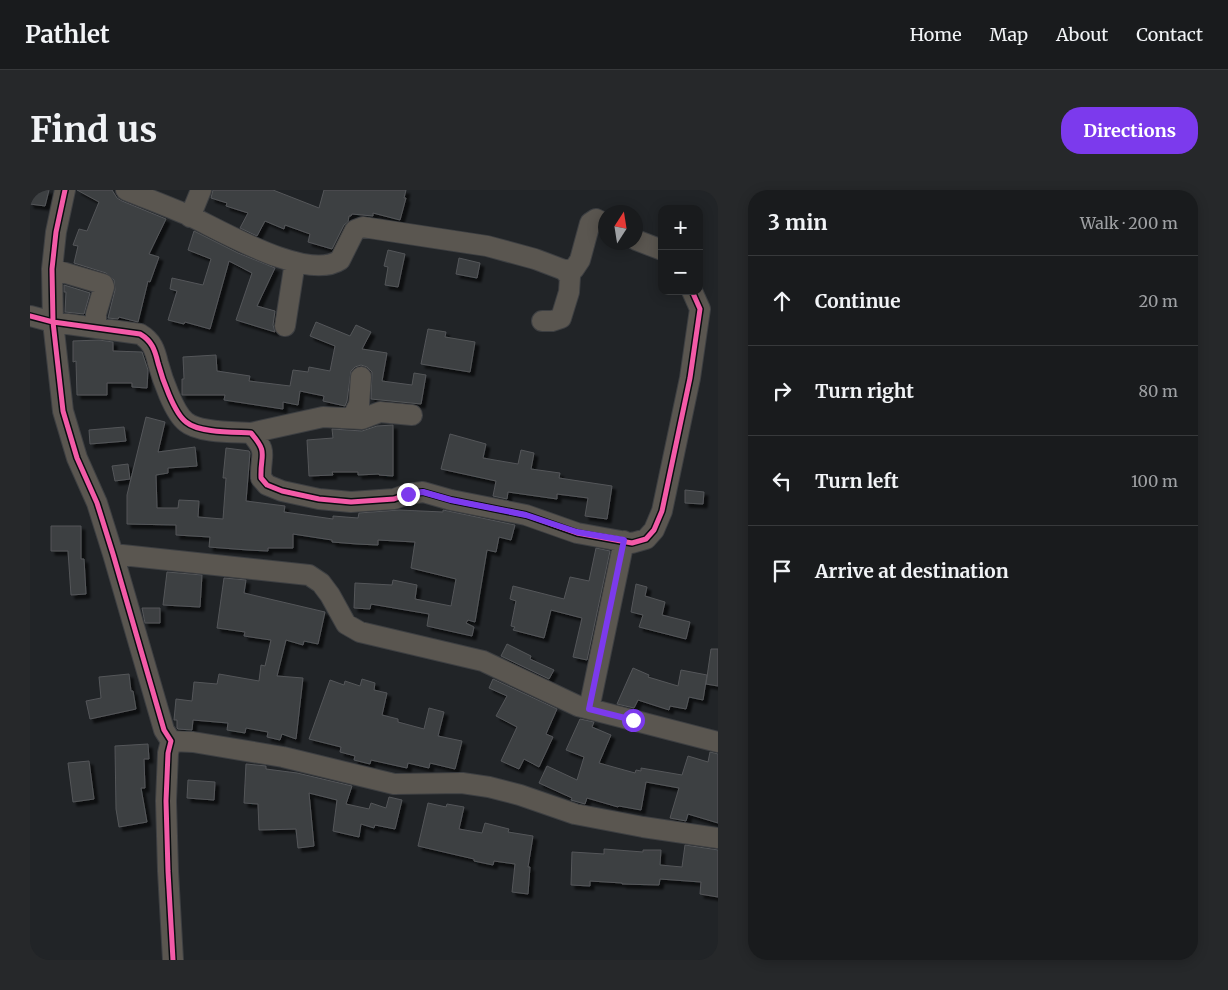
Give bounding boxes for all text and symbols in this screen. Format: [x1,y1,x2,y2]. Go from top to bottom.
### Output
text: Pathlet [25,19,110,50]
text: Home [910,23,962,46]
text: Map [990,23,1028,46]
text: About [1056,23,1108,46]
text: Contact [1136,23,1203,46]
button: Directions [1061,107,1198,154]
text: Find us [30,108,157,152]
north arrow [598,205,643,250]
map controls [658,205,703,295]
button: + [658,205,703,250]
text: 3 min [768,209,827,236]
text: Walk · 200 m [1080,213,1178,233]
button: − [658,250,703,295]
icon: ahead [768,287,796,315]
text: Continue [815,289,901,313]
text: 20 m [1139,291,1178,311]
icon: right [768,377,796,405]
text: Turn right [815,379,914,403]
text: 80 m [1139,381,1178,401]
icon: left [768,467,796,495]
text: Turn left [815,469,899,493]
text: 100 m [1131,471,1178,491]
route end [397,483,420,506]
icon: arrive [768,557,796,585]
text: Arrive at destination [815,559,1009,583]
route start [622,709,645,732]

